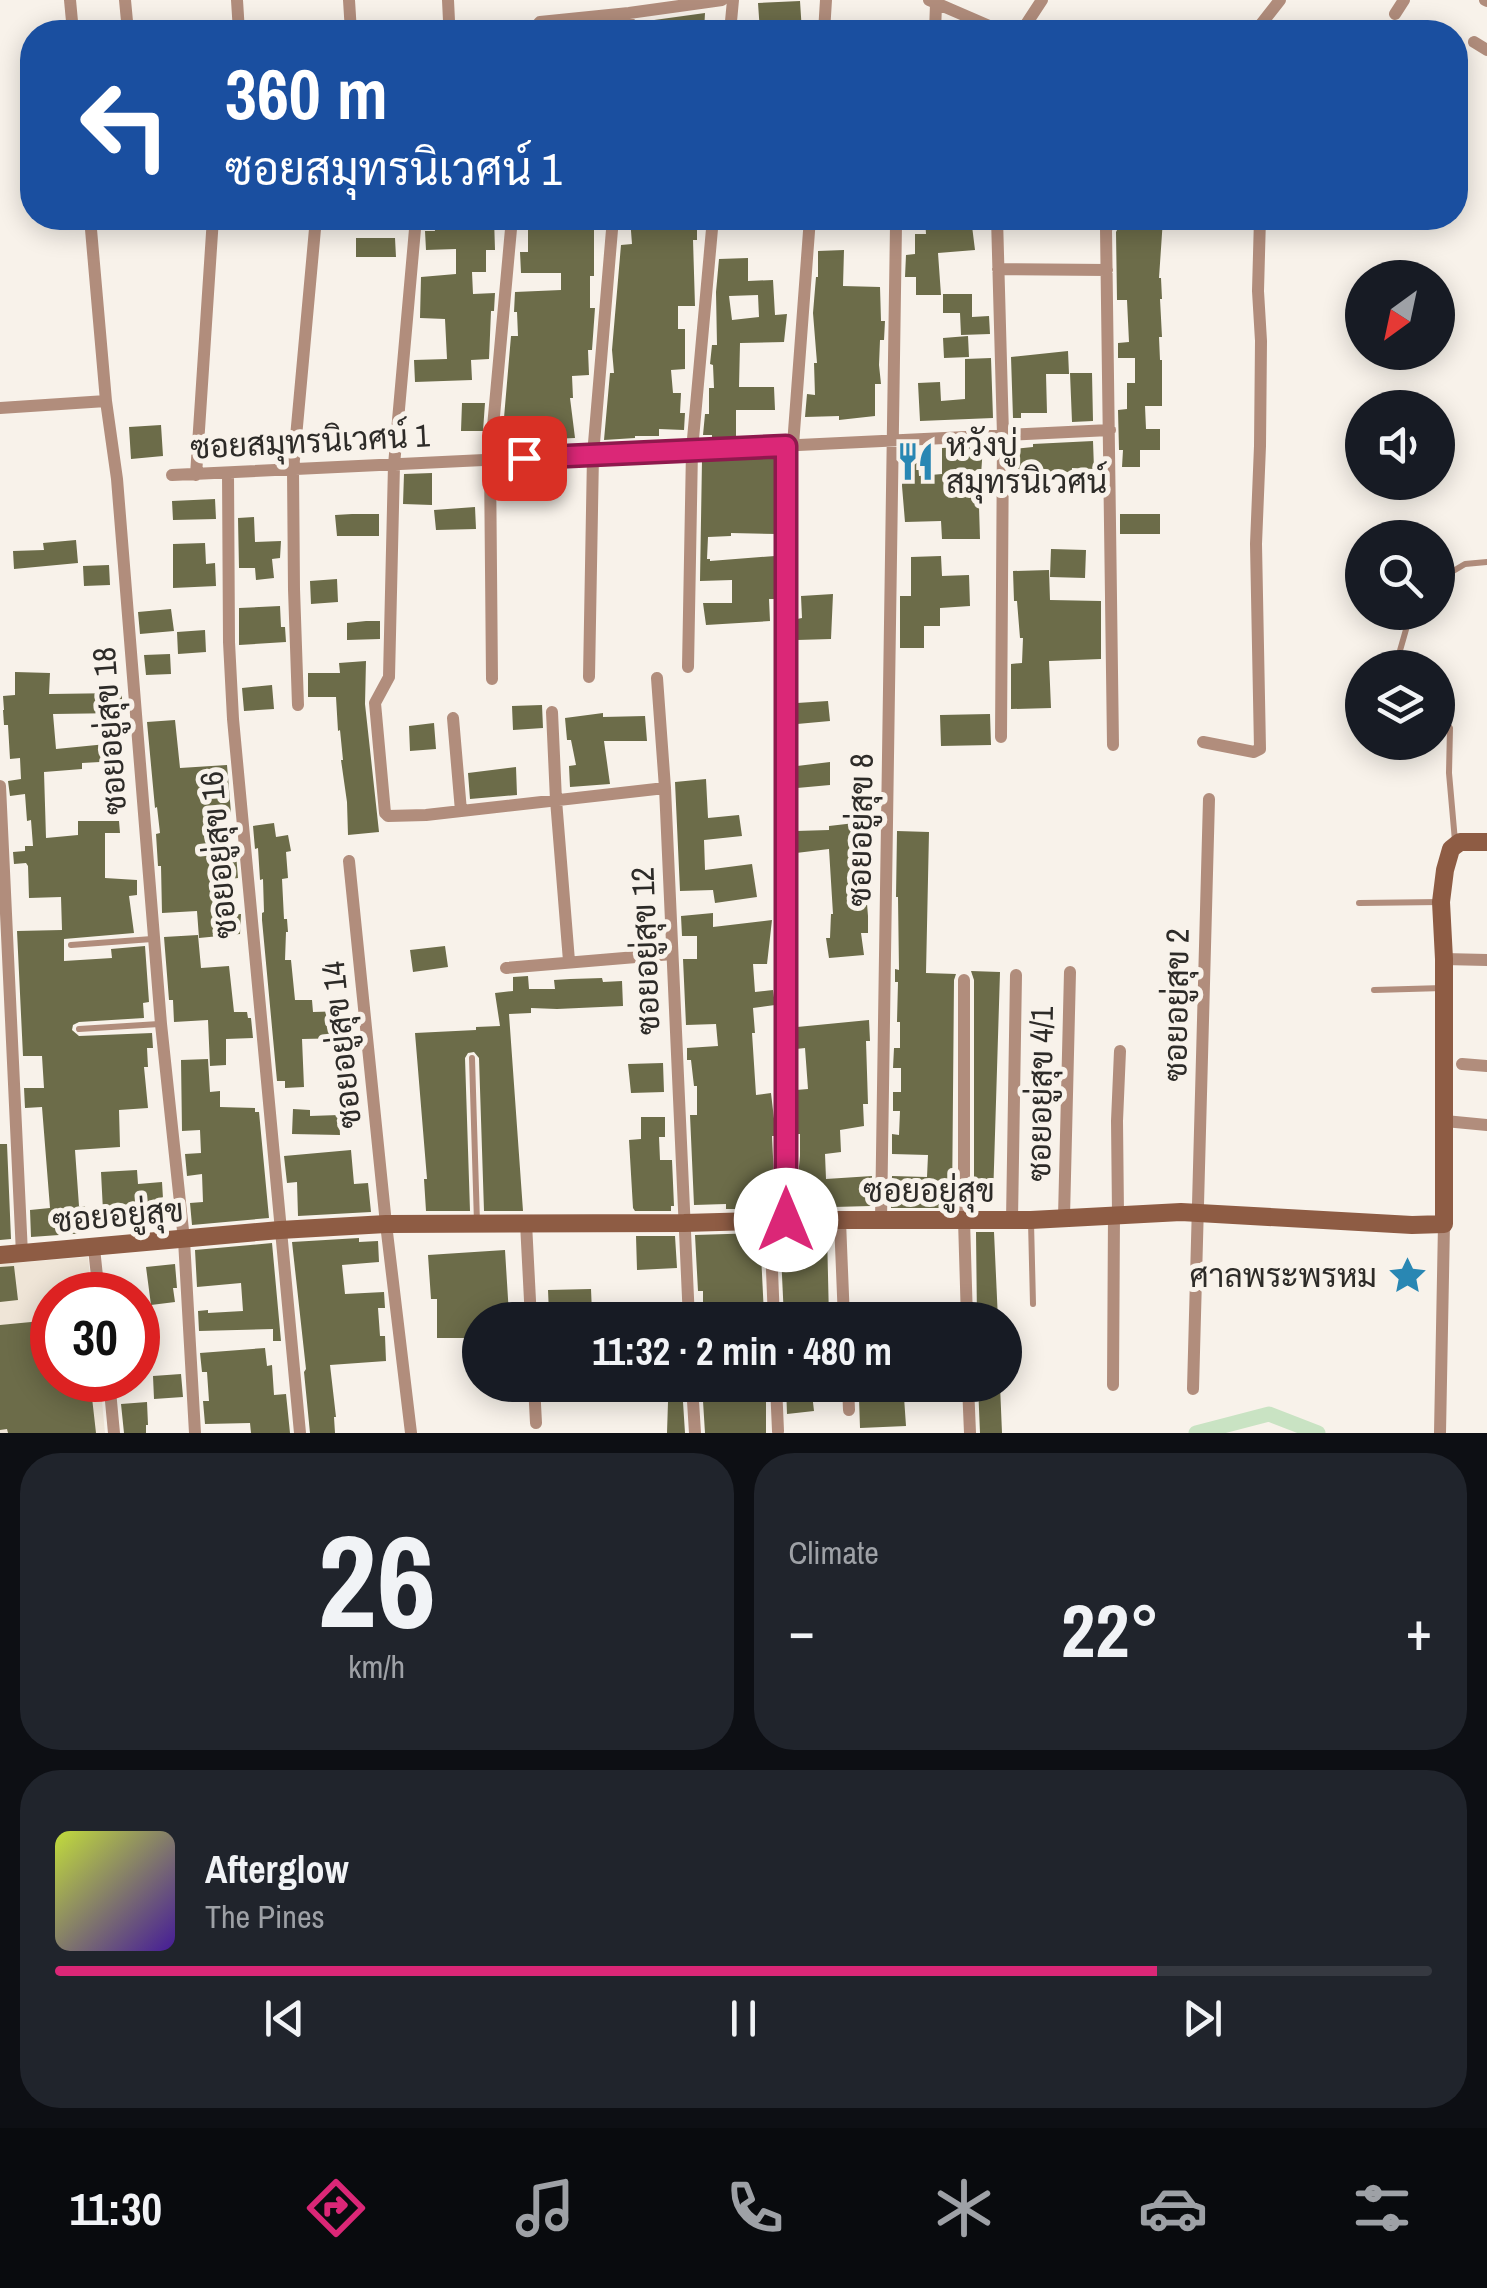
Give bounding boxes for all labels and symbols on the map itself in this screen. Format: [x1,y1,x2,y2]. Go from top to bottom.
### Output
north arrow [1345,260,1455,370]
street label: ซอยสมุทรนิเวศน์ 1 [189,413,431,470]
pin [482,416,567,501]
place label: หวังบู่ สมุทรนิเวศน์ [946,423,1107,504]
restaurant icon: หวังบู่ สมุทรนิเวศน์ [895,441,937,483]
street label: ซอยอยู่สุข 18 [82,646,137,816]
street label: ซอยอยู่สุข 8 [837,753,884,907]
street label: ซอยอยู่สุข 16 [189,769,248,941]
street label: ซอยอยู่สุข 12 [621,866,670,1036]
street label: ซอยอยู่สุข 2 [1153,928,1200,1082]
street label: ซอยอยู่สุข 14 [311,959,372,1131]
street label: ซอยอยู่สุข 4/1 [1017,1006,1064,1182]
position arrow [734,1168,838,1272]
street label: ซอยอยู่สุข [863,1169,995,1213]
street label: ซอยอยู่สุข [51,1188,185,1243]
place label: ศาลพระพรหม [1190,1254,1377,1297]
place icon: ศาลพระพรหม [1386,1254,1428,1296]
speed limit sign: 30 [30,1272,160,1402]

